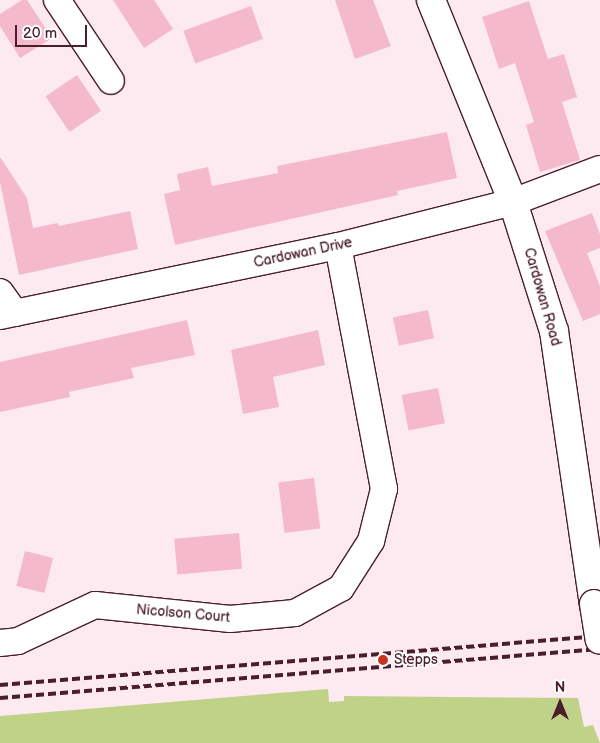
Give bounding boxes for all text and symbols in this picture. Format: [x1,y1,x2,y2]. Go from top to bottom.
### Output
scale bar [18,15,90,47]
text: 20 m [23,24,57,43]
street label: Cardowan Drive [252,234,354,272]
street label: Cardowan Road [520,246,564,348]
street label: Nicolson Court [135,602,231,626]
place label: Stepps [394,652,438,668]
marker: Stepps [376,653,390,667]
north arrow [535,678,585,728]
text: N [555,679,565,696]

